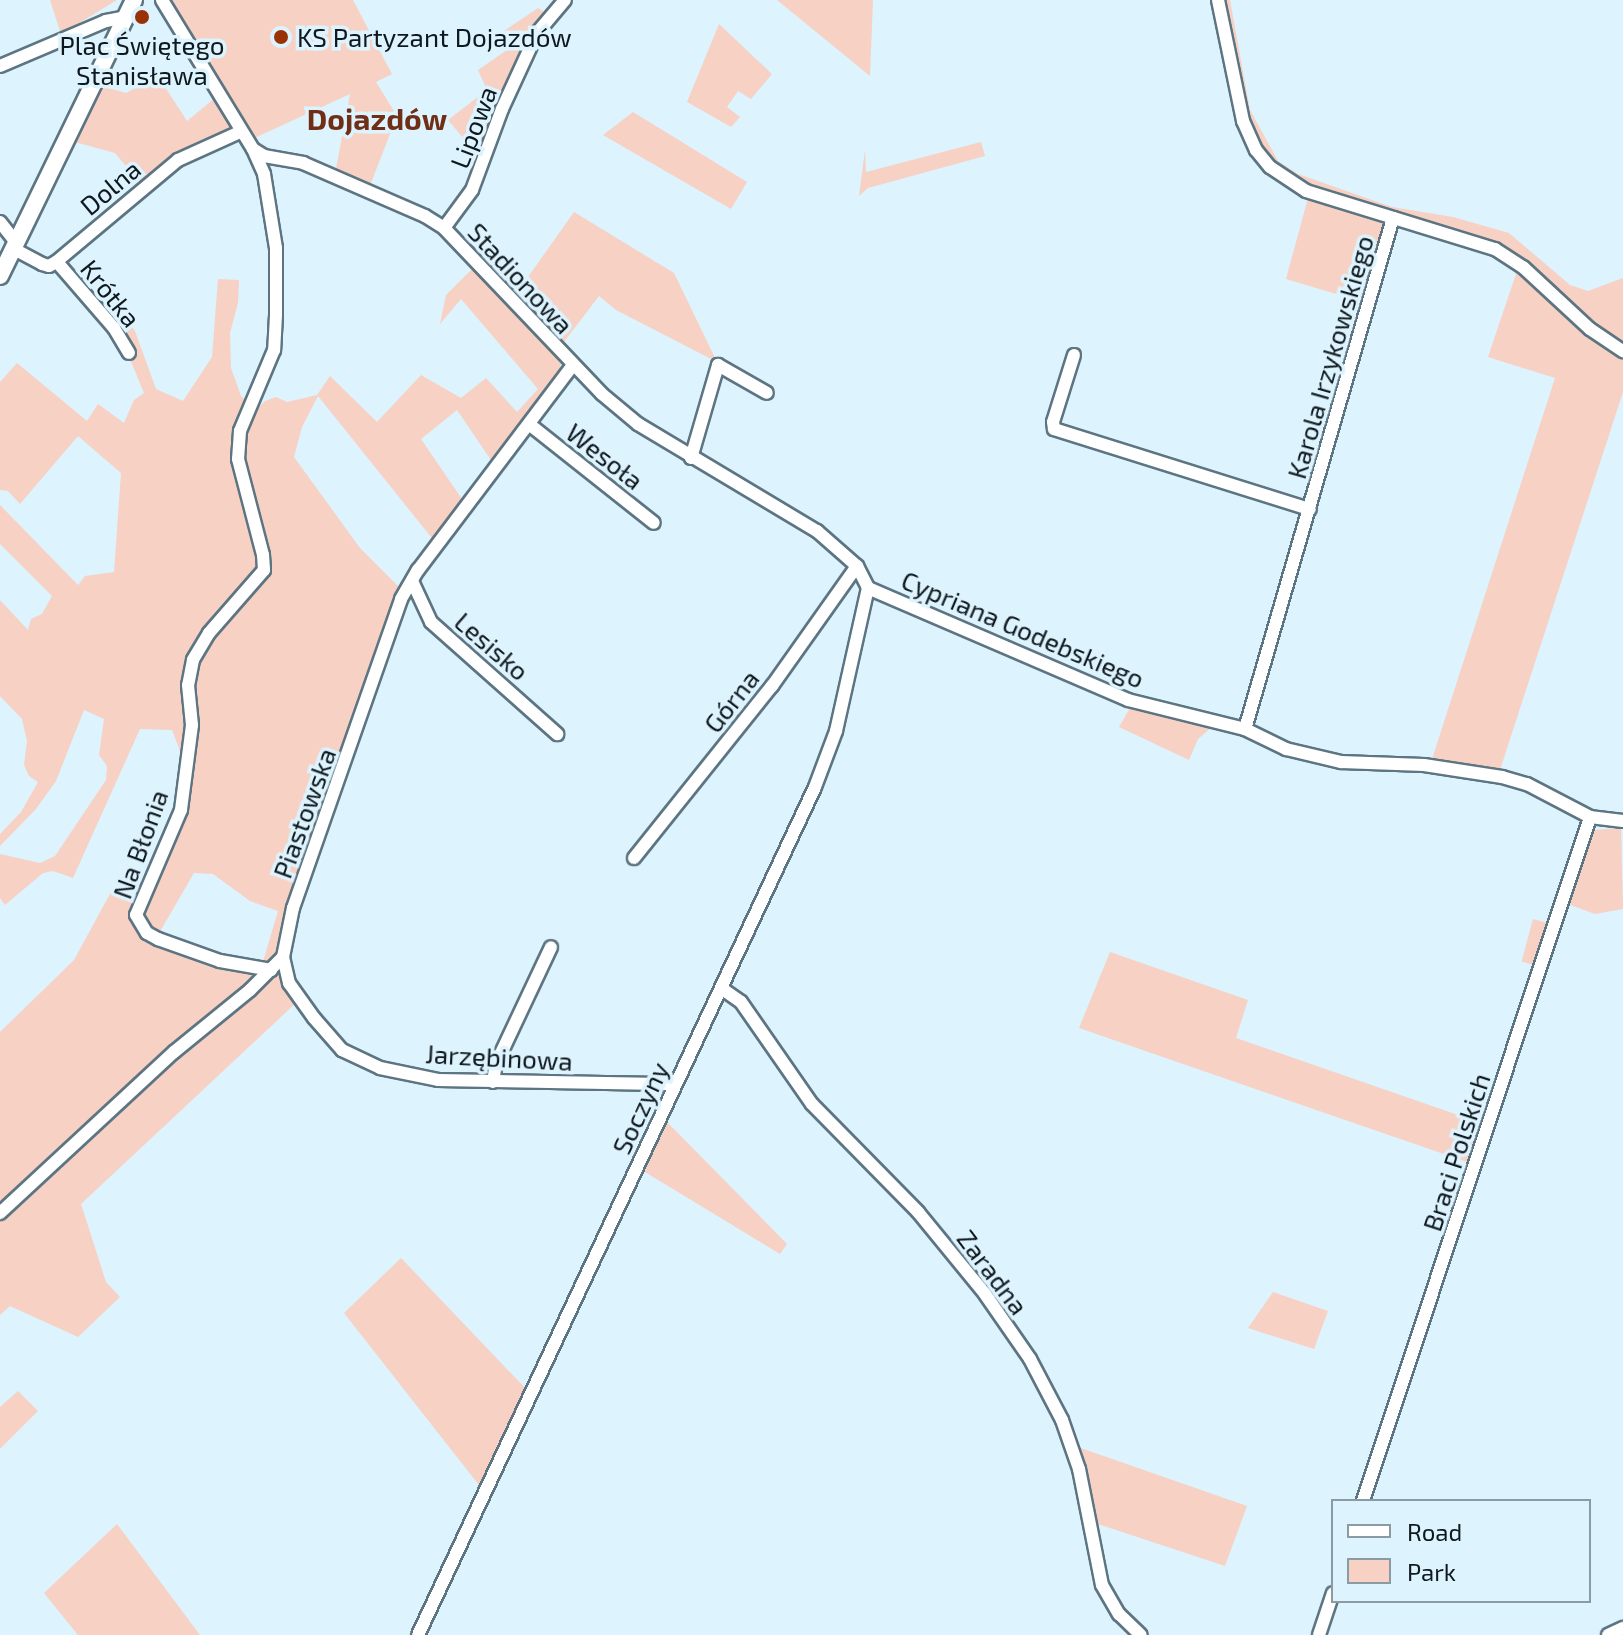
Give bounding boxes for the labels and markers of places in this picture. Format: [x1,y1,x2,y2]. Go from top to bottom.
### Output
marker: Plac Świętego Stanisława [133,8,151,26]
place label: KS Partyzant Dojazdów [297,21,572,53]
marker: KS Partyzant Dojazdów [272,28,290,46]
place label: Plac Świętego Stanisława [59,29,225,90]

